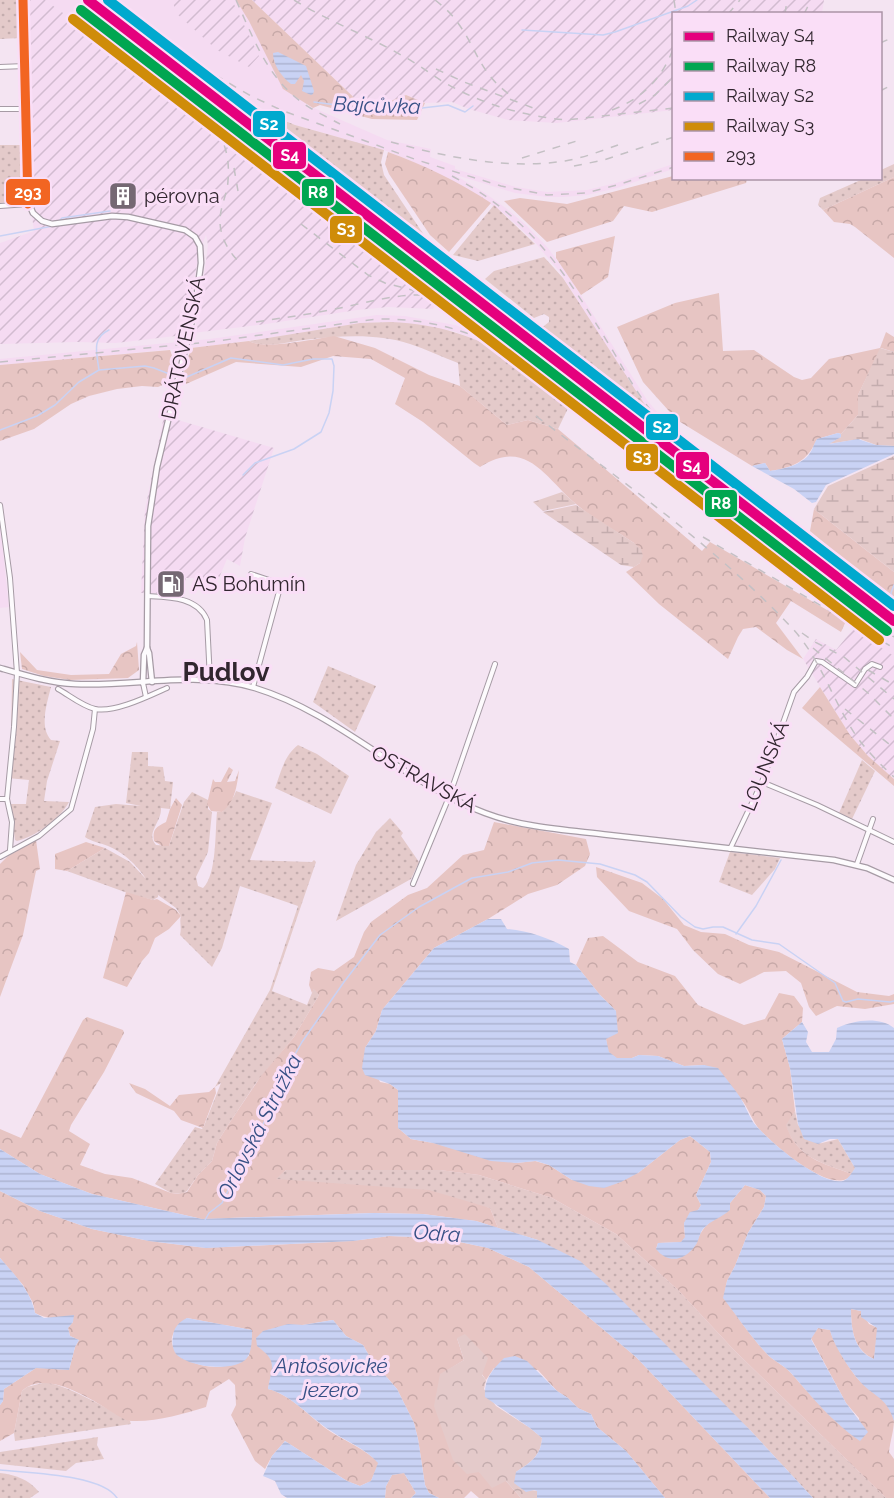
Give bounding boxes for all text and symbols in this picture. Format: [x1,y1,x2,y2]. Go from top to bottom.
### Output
legend [672,12,882,180]
text: Railway S4 [726,25,815,46]
text: Railway R8 [726,55,816,76]
text: Railway S2 [726,85,814,106]
water label: Bajcůvka [333,91,421,119]
line badge: S2 [252,110,286,138]
text: S2 [260,115,278,134]
text: Railway S3 [726,115,814,136]
line badge: S4 [272,141,307,170]
text: 293 [726,145,756,166]
text: S4 [281,146,299,165]
line badge: 293 [5,178,51,206]
line badge: R8 [301,178,335,207]
building icon: pérovna [107,180,139,212]
text: 293 [14,183,42,202]
text: R8 [308,183,328,202]
place label: pérovna [144,184,220,208]
line badge: S3 [329,215,363,244]
text: S3 [337,220,355,239]
street label: DRÁTOVENSKÁ [156,274,210,422]
line badge: S2 [645,413,679,441]
text: S2 [653,418,671,437]
line badge: S3 [625,443,659,472]
text: S3 [633,448,651,467]
line badge: S4 [675,451,710,480]
text: S4 [683,457,701,476]
line badge: R8 [704,489,738,518]
text: R8 [711,494,731,513]
fuel station icon: AS Bohumín [155,568,187,600]
place label: AS Bohumín [192,572,306,596]
district label: Pudlov [183,657,270,687]
street label: LOUNSKÁ [736,717,794,815]
street label: OSTRAVSKÁ [367,740,481,818]
water label: Orlovská Stružka [212,1050,306,1204]
water label: Odra [413,1219,461,1247]
water label: Antošovické jezero [273,1353,388,1402]

